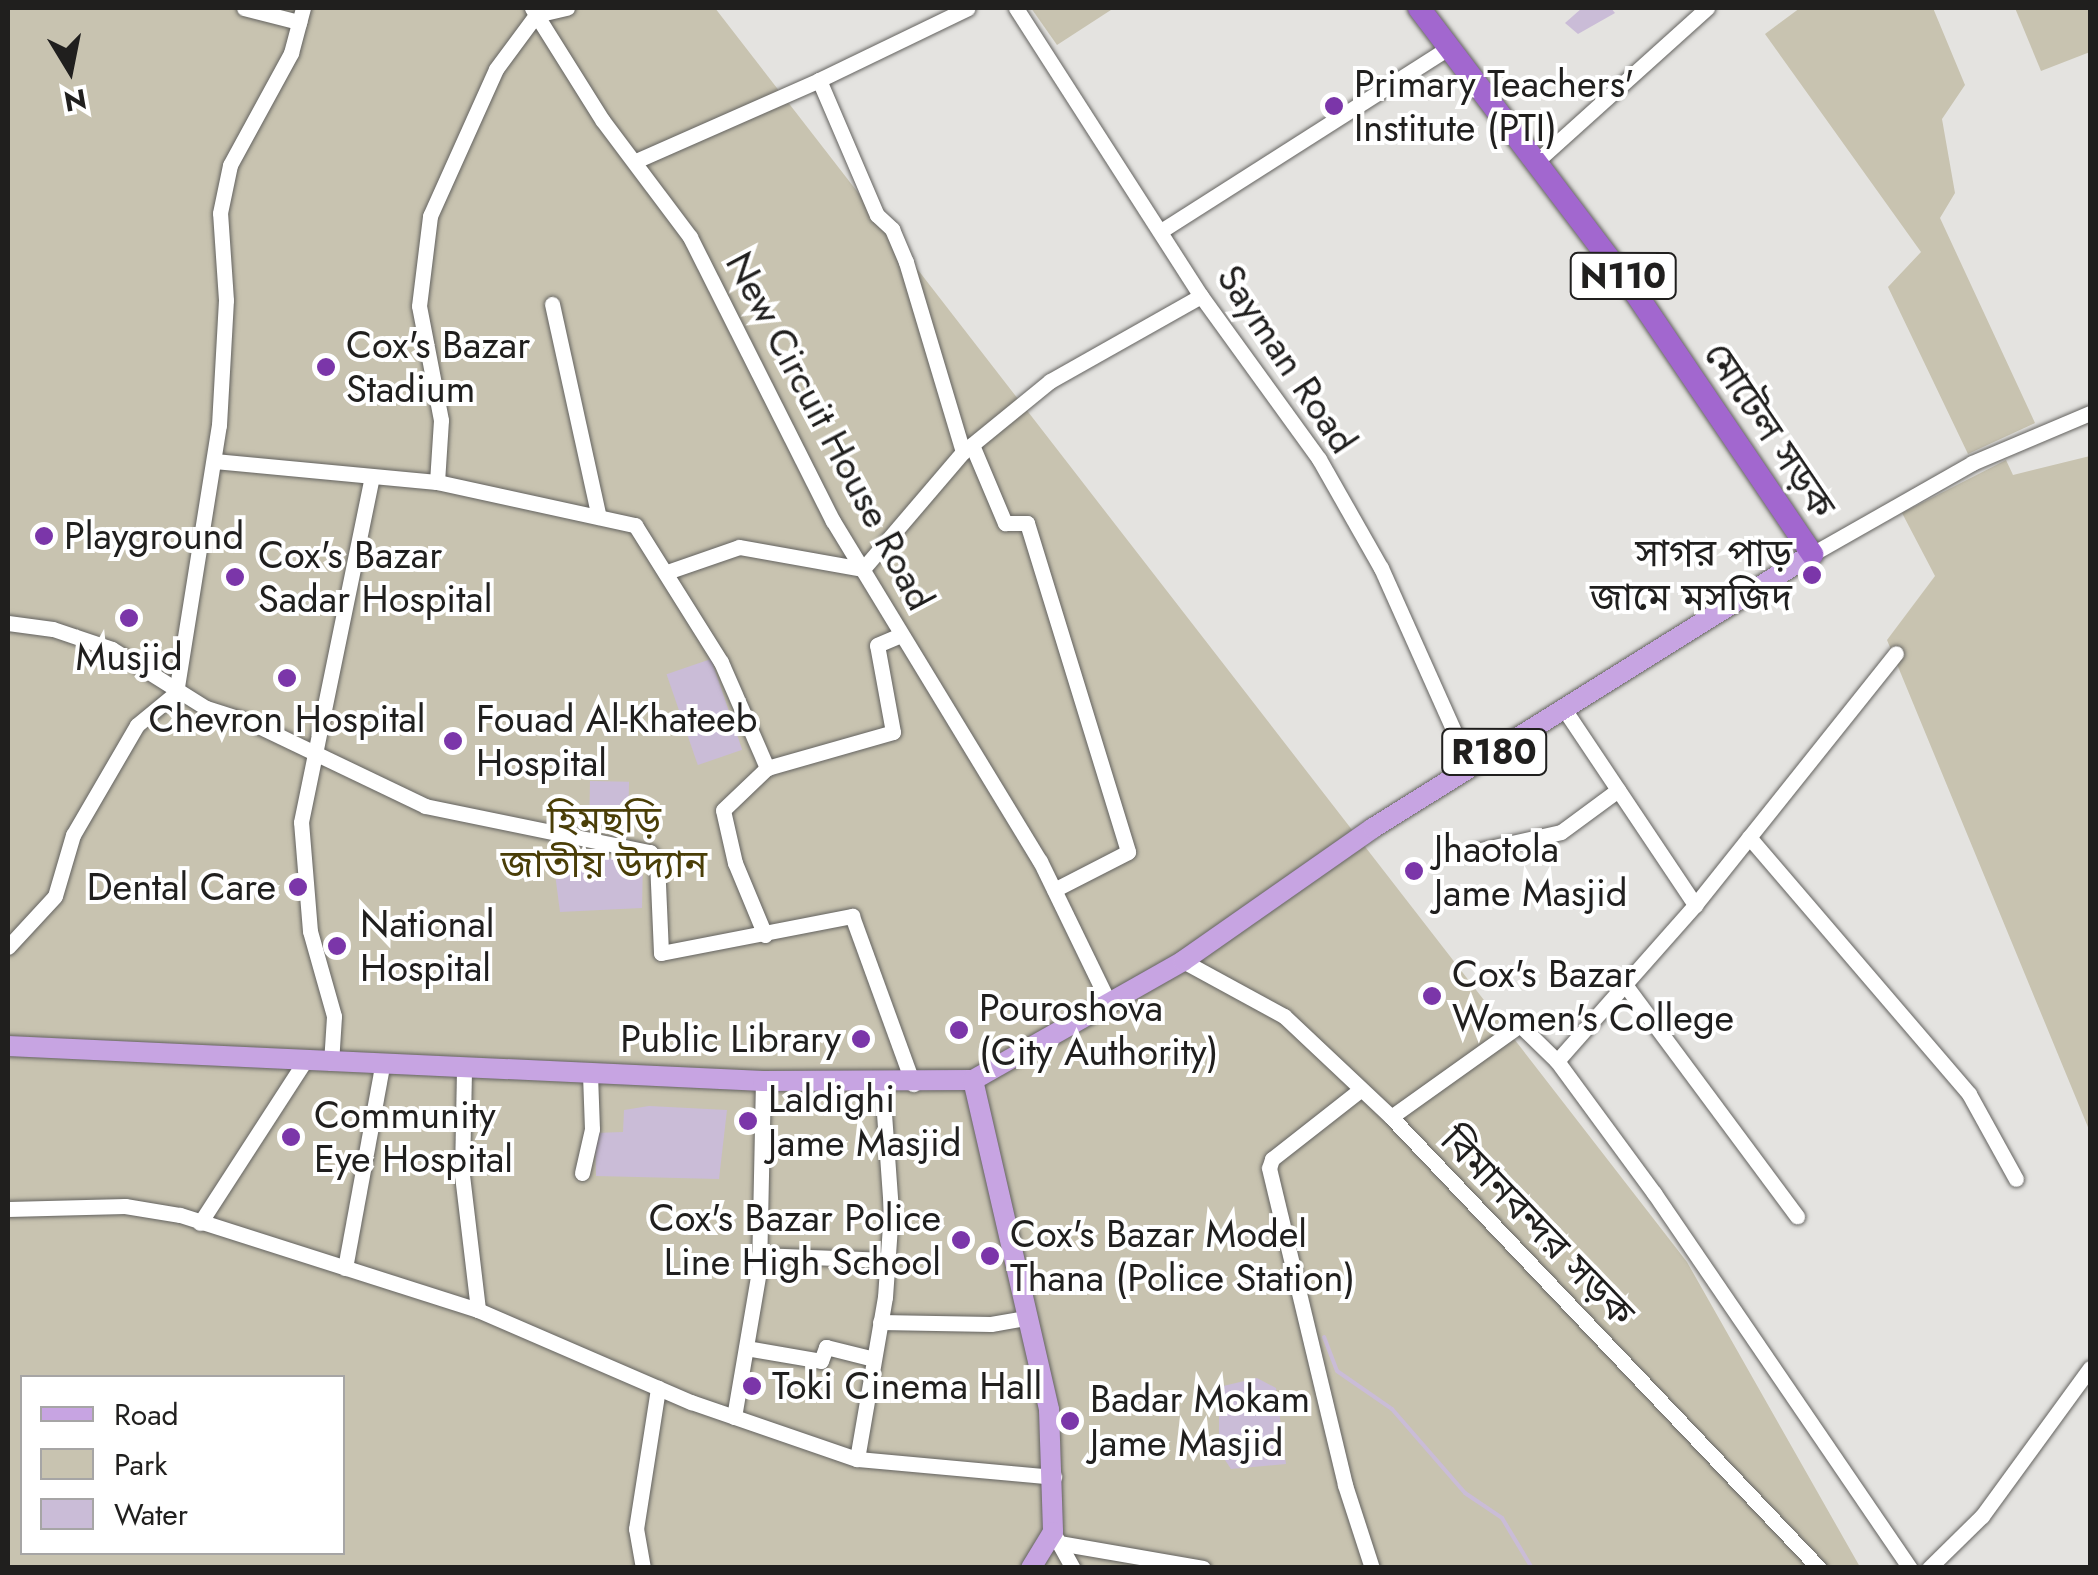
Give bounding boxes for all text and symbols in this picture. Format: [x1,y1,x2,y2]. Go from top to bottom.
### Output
north arrow [20,20,120,120]
place label: Primary Teachers' Institute (PTI) [1354,61,1635,150]
text: N [61,78,90,122]
marker: Primary Teachers' Institute (PTI) [1323,95,1345,117]
street label: New Circuit House Road [716,244,944,618]
road number: N110 [1568,246,1678,306]
street label: Sayman Road [1207,256,1367,462]
place label: Cox's Bazar Stadium [346,322,530,412]
street label: মোটেল সড়ক [1695,333,1845,527]
marker: Cox's Bazar Stadium [315,356,337,378]
place label: Playground [64,513,244,559]
marker: Playground [33,525,55,547]
place label: সাগর পাড় জামে মসজিদ [1590,530,1792,620]
place label: Cox's Bazar Sadar Hospital [258,532,492,622]
marker: Cox's Bazar Sadar Hospital [222,564,248,590]
marker: সাগর পাড় জামে মসজিদ [1801,564,1823,586]
marker: Musjid [118,607,140,629]
place label: Musjid [75,634,183,680]
marker: Chevron Hospital [274,665,300,691]
place label: Chevron Hospital [148,696,426,742]
place label: Fouad Al-Khateeb Hospital [476,696,757,786]
road number: R180 [1439,722,1549,782]
marker: Fouad Al-Khateeb Hospital [440,728,466,754]
park label: হিমছড়ি জাতীয় উদ্যান [501,797,707,886]
place label: Jhaotola Jame Masjid [1434,826,1627,916]
marker: Jhaotola Jame Masjid [1403,860,1425,882]
place label: Dental Care [87,864,276,910]
marker: Dental Care [285,874,311,900]
place label: National Hospital [360,901,494,991]
marker: National Hospital [324,933,350,959]
place label: Cox's Bazar Women's College [1452,951,1734,1040]
place label: Pouroshova (City Authority) [979,985,1219,1074]
marker: Cox's Bazar Women's College [1421,985,1443,1007]
place label: Public Library [620,1016,841,1062]
marker: Pouroshova (City Authority) [948,1019,970,1041]
marker: Public Library [850,1028,872,1050]
place label: Laldighi Jame Masjid [768,1076,961,1166]
place label: Community Eye Hospital [314,1092,513,1182]
marker: Laldighi Jame Masjid [737,1110,759,1132]
street label: বিমানবন্দর সড়ক [1431,1117,1645,1335]
marker: Community Eye Hospital [278,1124,304,1150]
place label: Cox's Bazar Police Line High School [649,1195,941,1284]
place label: Cox's Bazar Model Thana (Police Station) [1010,1211,1355,1300]
marker: Cox's Bazar Police Line High School [950,1229,972,1251]
marker: Cox's Bazar Model Thana (Police Station) [979,1245,1001,1267]
place label: Toki Cinema Hall [772,1363,1042,1409]
legend [20,1375,345,1555]
marker: Toki Cinema Hall [741,1375,763,1397]
place label: Badar Mokam Jame Masjid [1090,1376,1310,1466]
text: Road [114,1393,179,1436]
marker: Badar Mokam Jame Masjid [1059,1410,1081,1432]
text: Park [114,1443,167,1486]
text: Water [114,1493,188,1536]

